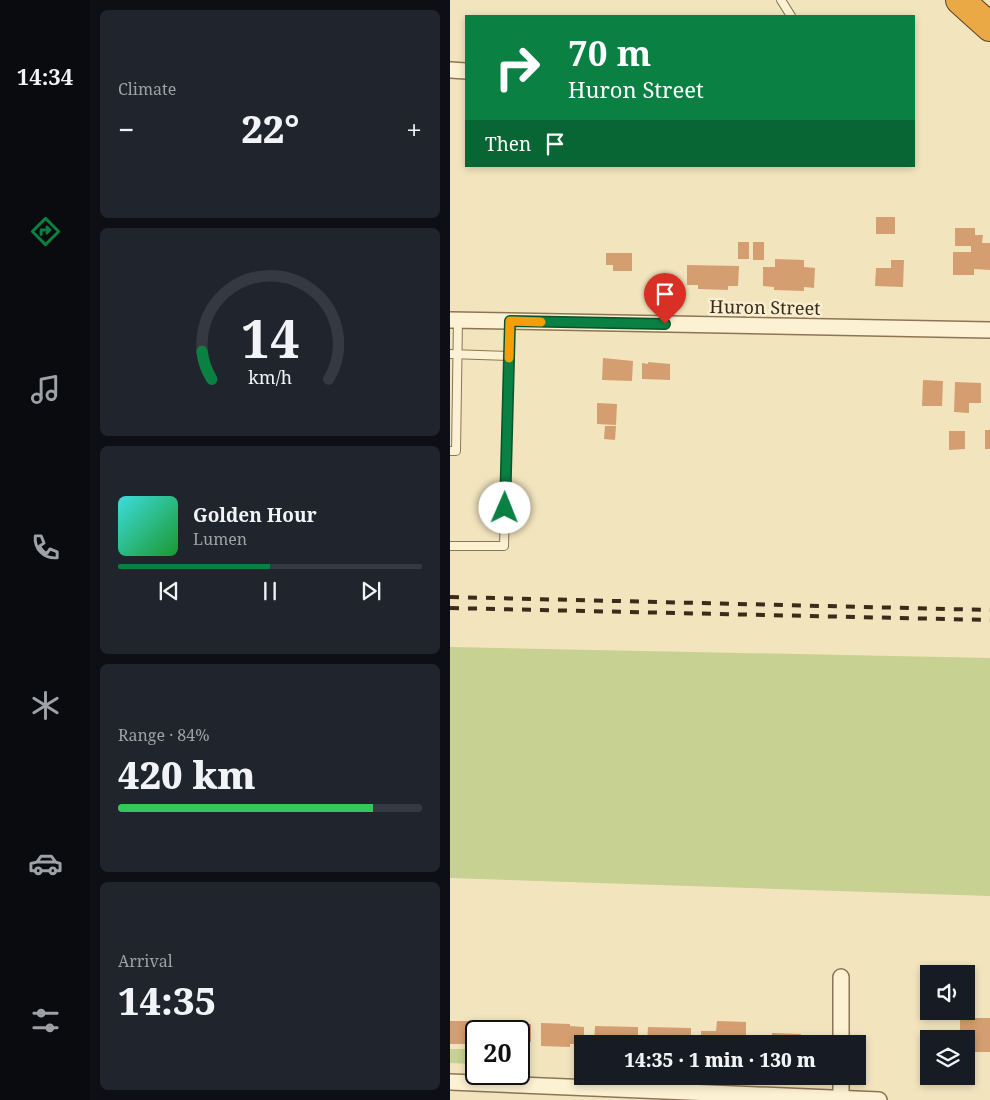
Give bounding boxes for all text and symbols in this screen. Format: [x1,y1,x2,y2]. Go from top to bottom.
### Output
text: 70 m [568,29,651,76]
icon: right [485,35,550,100]
text: 14:34 [17,61,73,91]
text: Huron Street [568,74,704,104]
text: Climate [118,78,176,100]
text: 22° [241,102,299,154]
text: − [118,110,134,148]
text: + [406,110,422,148]
icon: arrive [541,130,569,158]
text: Then [485,131,531,157]
icon: directions [28,214,63,249]
pin [644,273,686,324]
icon: arrive [651,280,679,308]
street label: Huron Street [709,294,821,320]
text: 14 [241,302,299,373]
text: km/h [248,365,292,389]
icon: music [28,372,63,407]
position arrow [478,481,530,533]
text: Golden Hour [193,502,317,528]
text: Lumen [193,528,247,550]
icon: phone [28,530,63,565]
icon: previous [155,577,183,605]
icon: pause [256,577,284,605]
icon: next [357,577,385,605]
icon: climate [28,688,63,723]
text: Range · 84% [118,724,210,746]
text: 420 km [118,748,256,800]
icon: car [28,846,63,881]
text: Arrival [118,950,173,972]
map controls [920,965,975,1085]
button: sound [920,965,975,1020]
text: 14:35 [118,974,216,1026]
icon: filters [28,1003,63,1038]
speed limit sign: 20 [465,1020,530,1085]
button: layers [920,1030,975,1085]
text: 14:35 · 1 min · 130 m [624,1047,816,1073]

